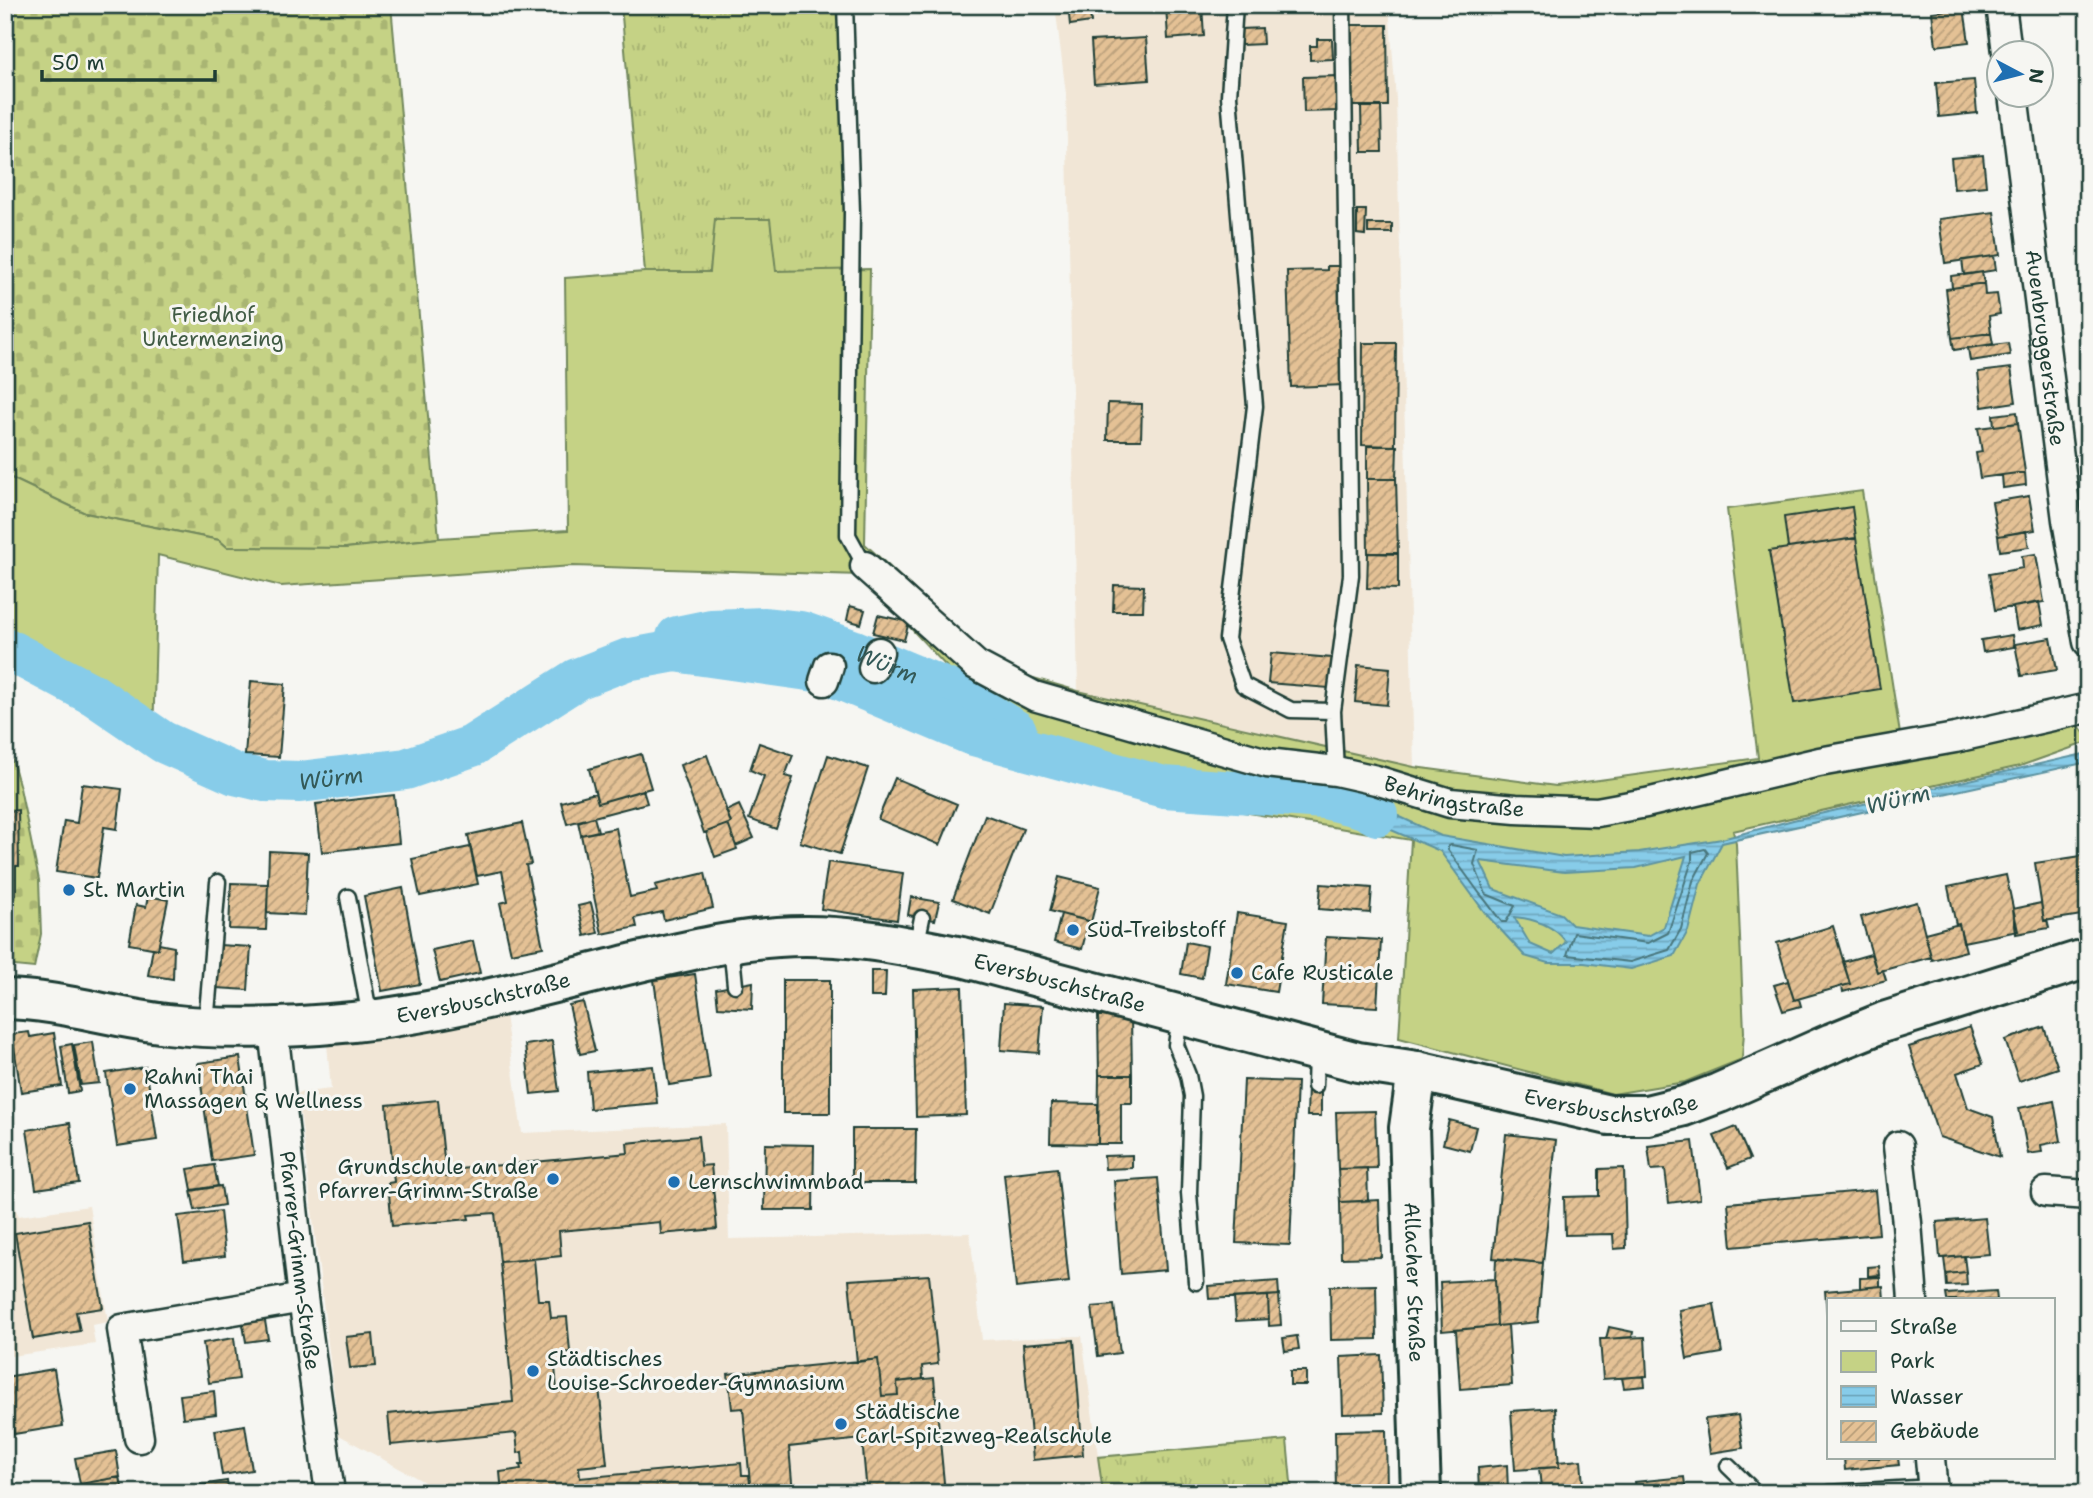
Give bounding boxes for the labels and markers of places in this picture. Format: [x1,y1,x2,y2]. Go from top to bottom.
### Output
place label: St. Martin [83,876,185,904]
marker: St. Martin [61,882,77,898]
place label: Süd-Treibstoff [1087,916,1226,944]
marker: Süd-Treibstoff [1065,922,1081,938]
place label: Cafe Rusticale [1251,959,1394,987]
marker: Cafe Rusticale [1229,965,1245,981]
place label: Rahni Thai Massagen & Wellness [144,1063,363,1115]
marker: Rahni Thai Massagen & Wellness [122,1081,138,1097]
place label: Grundschule an der Pfarrer-Grimm-Straße [318,1153,539,1205]
place label: Lernschwimmbad [688,1168,864,1196]
marker: Grundschule an der Pfarrer-Grimm-Straße [545,1171,561,1187]
marker: Lernschwimmbad [666,1174,682,1190]
place label: Städtisches Louise-Schroeder-Gymnasium [547,1345,845,1397]
marker: Städtisches Louise-Schroeder-Gymnasium [525,1363,541,1379]
place label: Städtische Carl-Spitzweg-Realschule [855,1398,1112,1450]
marker: Städtische Carl-Spitzweg-Realschule [833,1416,849,1432]

